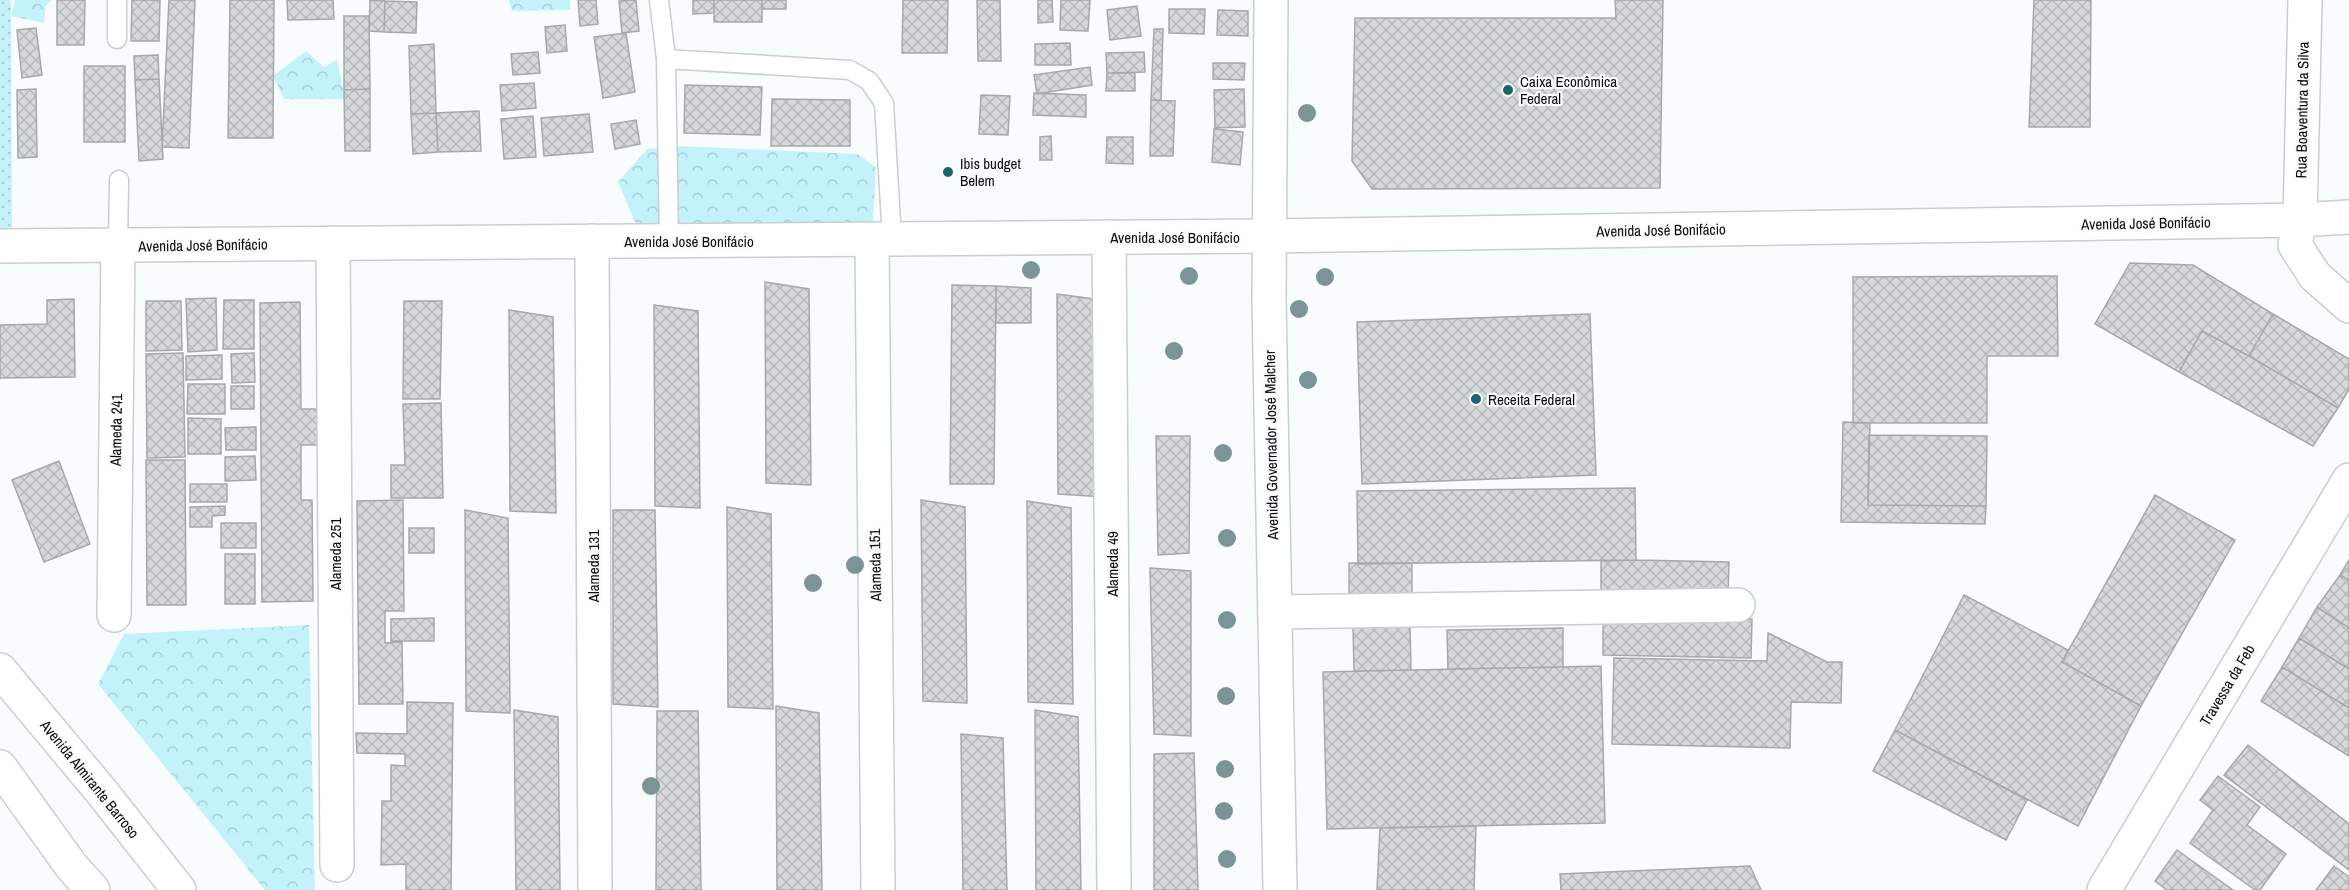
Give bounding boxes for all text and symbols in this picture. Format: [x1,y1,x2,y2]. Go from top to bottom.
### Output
street label: Rua Boaventura da Silva [2290,41,2314,179]
place label: Caixa Econômica Federal [1520,71,1617,109]
marker: Caixa Econômica Federal [1501,83,1515,97]
place label: Ibis budget Belem [960,153,1021,191]
marker: Ibis budget Belem [941,165,955,179]
street label: Avenida José Bonifácio [2080,211,2211,235]
street label: Avenida José Bonifácio [1595,218,1726,242]
street label: Avenida José Bonifácio [1109,227,1240,248]
street label: Avenida José Bonifácio [623,231,754,252]
street label: Avenida José Bonifácio [137,233,268,257]
street label: Avenida Governador José Malcher [1259,350,1283,541]
place label: Receita Federal [1488,389,1575,410]
marker: Receita Federal [1469,392,1483,406]
street label: Alameda 241 [105,393,127,467]
street label: Alameda 251 [325,518,346,591]
street label: Alameda 151 [864,528,886,602]
street label: Alameda 131 [583,530,604,603]
street label: Alameda 49 [1102,531,1123,598]
street label: Travessa da Feb [2195,640,2260,730]
street label: Avenida Almirante Barroso [35,715,144,843]

